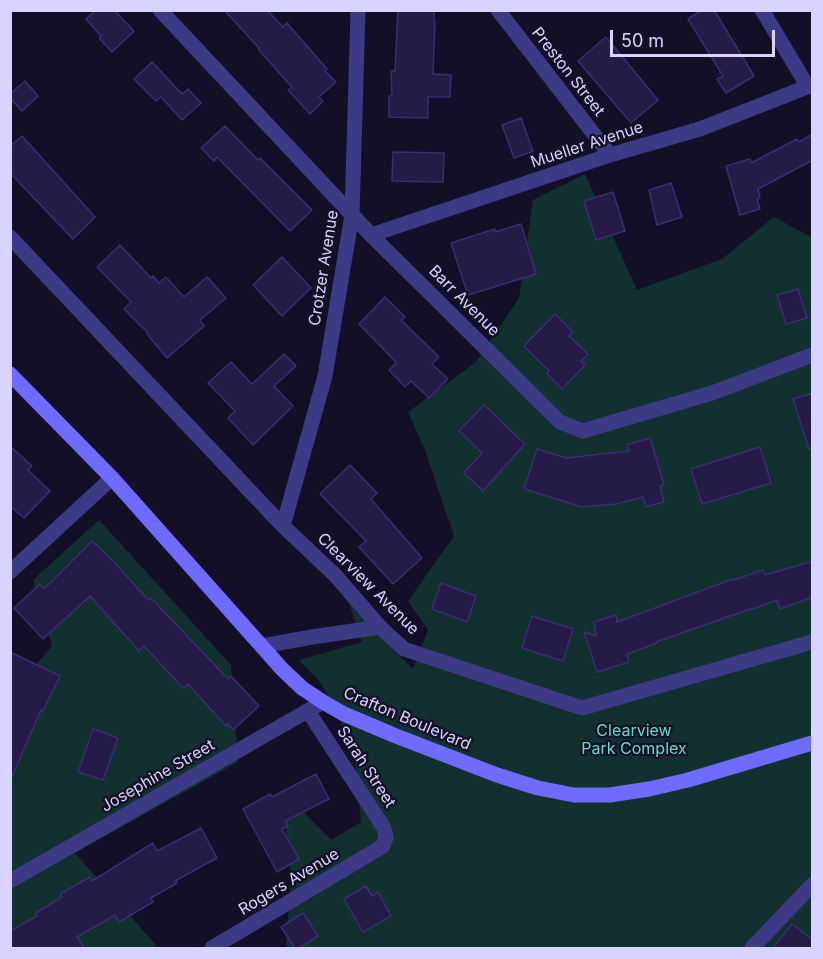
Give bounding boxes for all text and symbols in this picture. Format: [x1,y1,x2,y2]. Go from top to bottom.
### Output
scale bar [613,18,778,56]
street label: Preston Street [527,24,609,120]
text: 50 m [621,30,664,51]
street label: Mueller Avenue [528,118,646,172]
street label: Crotzer Avenue [305,209,343,327]
street label: Barr Avenue [425,262,503,340]
street label: Clearview Avenue [313,529,423,639]
street label: Crafton Boulevard [340,683,474,755]
park label: Clearview Park Complex [581,721,687,759]
street label: Sarah Street [333,723,399,811]
street label: Josephine Street [98,736,218,816]
street label: Rogers Avenue [235,844,343,920]

